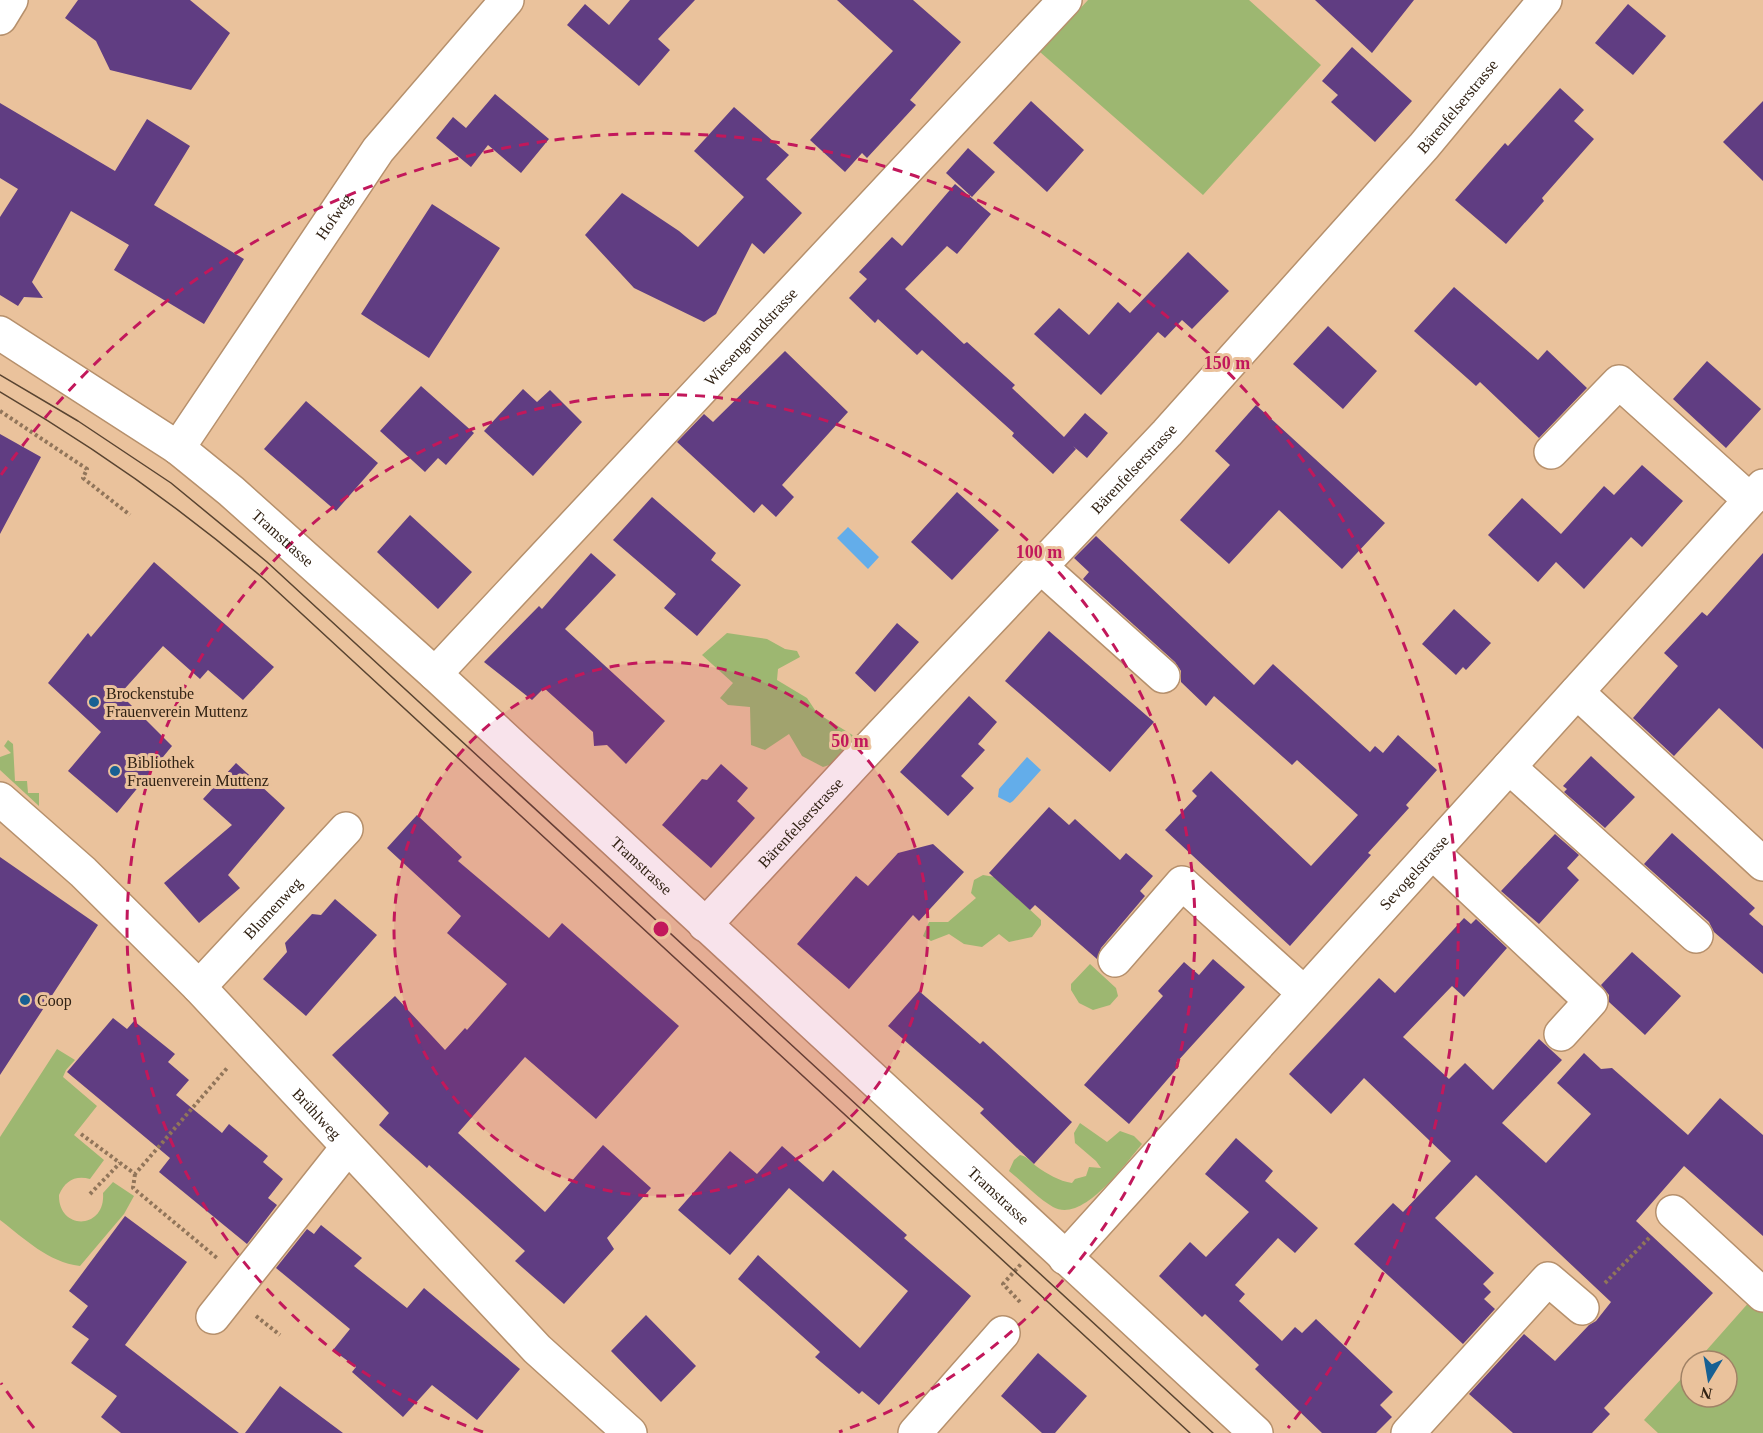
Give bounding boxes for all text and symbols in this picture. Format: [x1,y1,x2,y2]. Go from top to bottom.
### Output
street label: Bärenfelserstrasse [1413,56,1501,156]
street label: Hofweg [312,190,356,242]
street label: Wiesengrundstrasse [701,284,800,389]
text: 150 m [1204,353,1250,373]
street label: Bärenfelserstrasse [1087,420,1180,517]
street label: Tramstrasse [249,506,317,570]
text: 100 m [1016,542,1062,562]
place label: Brockenstube Frauenverein Muttenz [106,685,248,720]
marker: Brockenstube Frauenverein Muttenz [87,695,101,709]
text: 50 m [831,731,869,751]
place label: Bibliothek Frauenverein Muttenz [127,754,269,789]
marker: Bibliothek Frauenverein Muttenz [108,764,122,778]
street label: Bärenfelserstrasse [754,774,846,871]
street label: Sevogelstrasse [1376,832,1452,913]
street label: Tramstrasse [608,833,676,898]
street label: Blumenweg [240,874,306,942]
centre of rings [651,919,671,939]
place label: Coop [37,992,72,1010]
marker: Coop [18,993,32,1007]
street label: Brühlweg [289,1085,345,1143]
street label: Tramstrasse [965,1163,1033,1228]
north arrow [1679,1349,1739,1409]
text: N [1699,1384,1714,1403]

